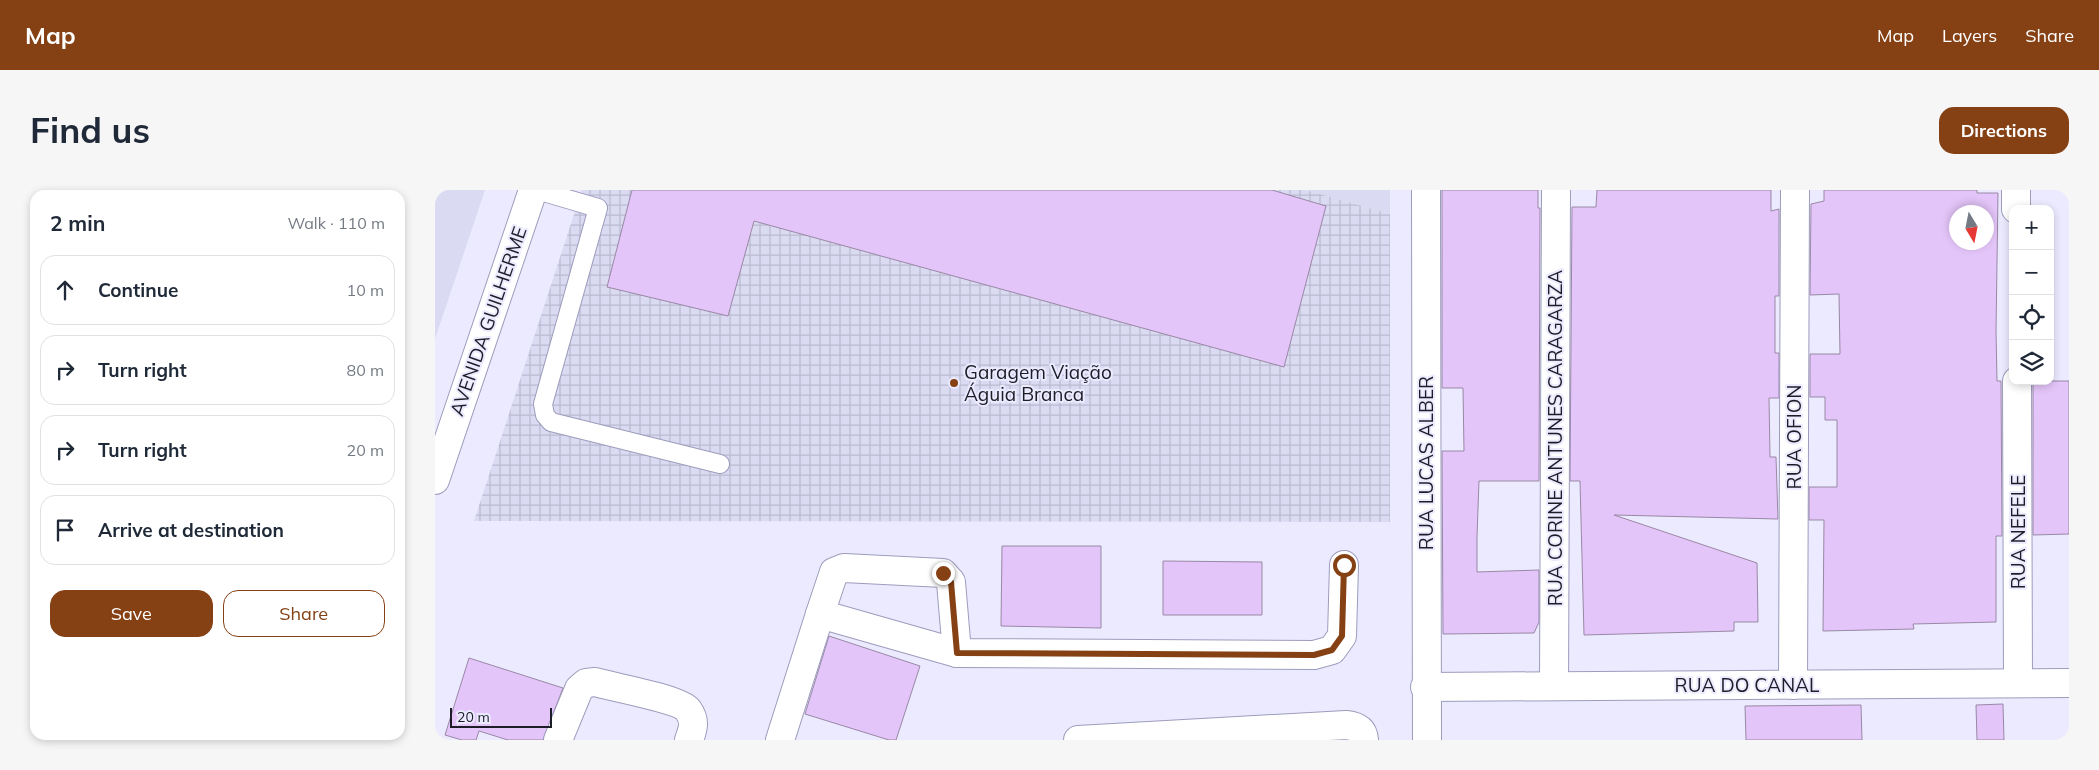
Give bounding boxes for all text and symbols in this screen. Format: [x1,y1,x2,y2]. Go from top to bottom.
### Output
text: Map [25,20,76,50]
text: Map [1877,24,1914,47]
text: Layers [1942,24,1997,47]
text: Share [2025,24,2074,47]
button: Directions [1939,107,2069,154]
text: Find us [30,108,150,152]
north arrow [1949,205,1994,250]
map controls [2009,205,2054,385]
button: + [2009,205,2054,250]
text: 2 min [50,210,105,236]
text: Walk · 110 m [287,213,385,233]
street label: AVENIDA GUILHERME [444,223,532,419]
button: − [2009,250,2054,295]
street label: RUA CORINE ANTUNES CARAGARZA [1543,270,1567,606]
icon: ahead [51,276,79,304]
text: Continue [98,278,178,302]
text: 10 m [347,280,384,300]
button: locate [2009,295,2054,340]
button: layers [2009,340,2054,385]
icon: right [51,356,79,384]
text: Turn right [98,358,187,382]
text: 80 m [347,360,384,380]
place label: Garagem Viação Águia Branca [964,360,1112,406]
street label: RUA LUCAS ALBER [1414,376,1438,550]
marker: Garagem Viação Águia Branca [948,377,960,389]
street label: RUA OFION [1782,385,1806,489]
icon: right [51,436,79,464]
text: Turn right [98,438,187,462]
text: 20 m [347,440,384,460]
street label: RUA NEFELE [2006,475,2030,589]
icon: arrive [51,516,79,544]
text: Arrive at destination [98,518,284,542]
route start [1333,554,1356,577]
route end [932,562,955,585]
button: Save [50,590,213,637]
button: Share [223,590,385,637]
street label: RUA DO CANAL [1675,673,1820,697]
scale bar [450,705,553,728]
text: 20 m [457,708,490,726]

